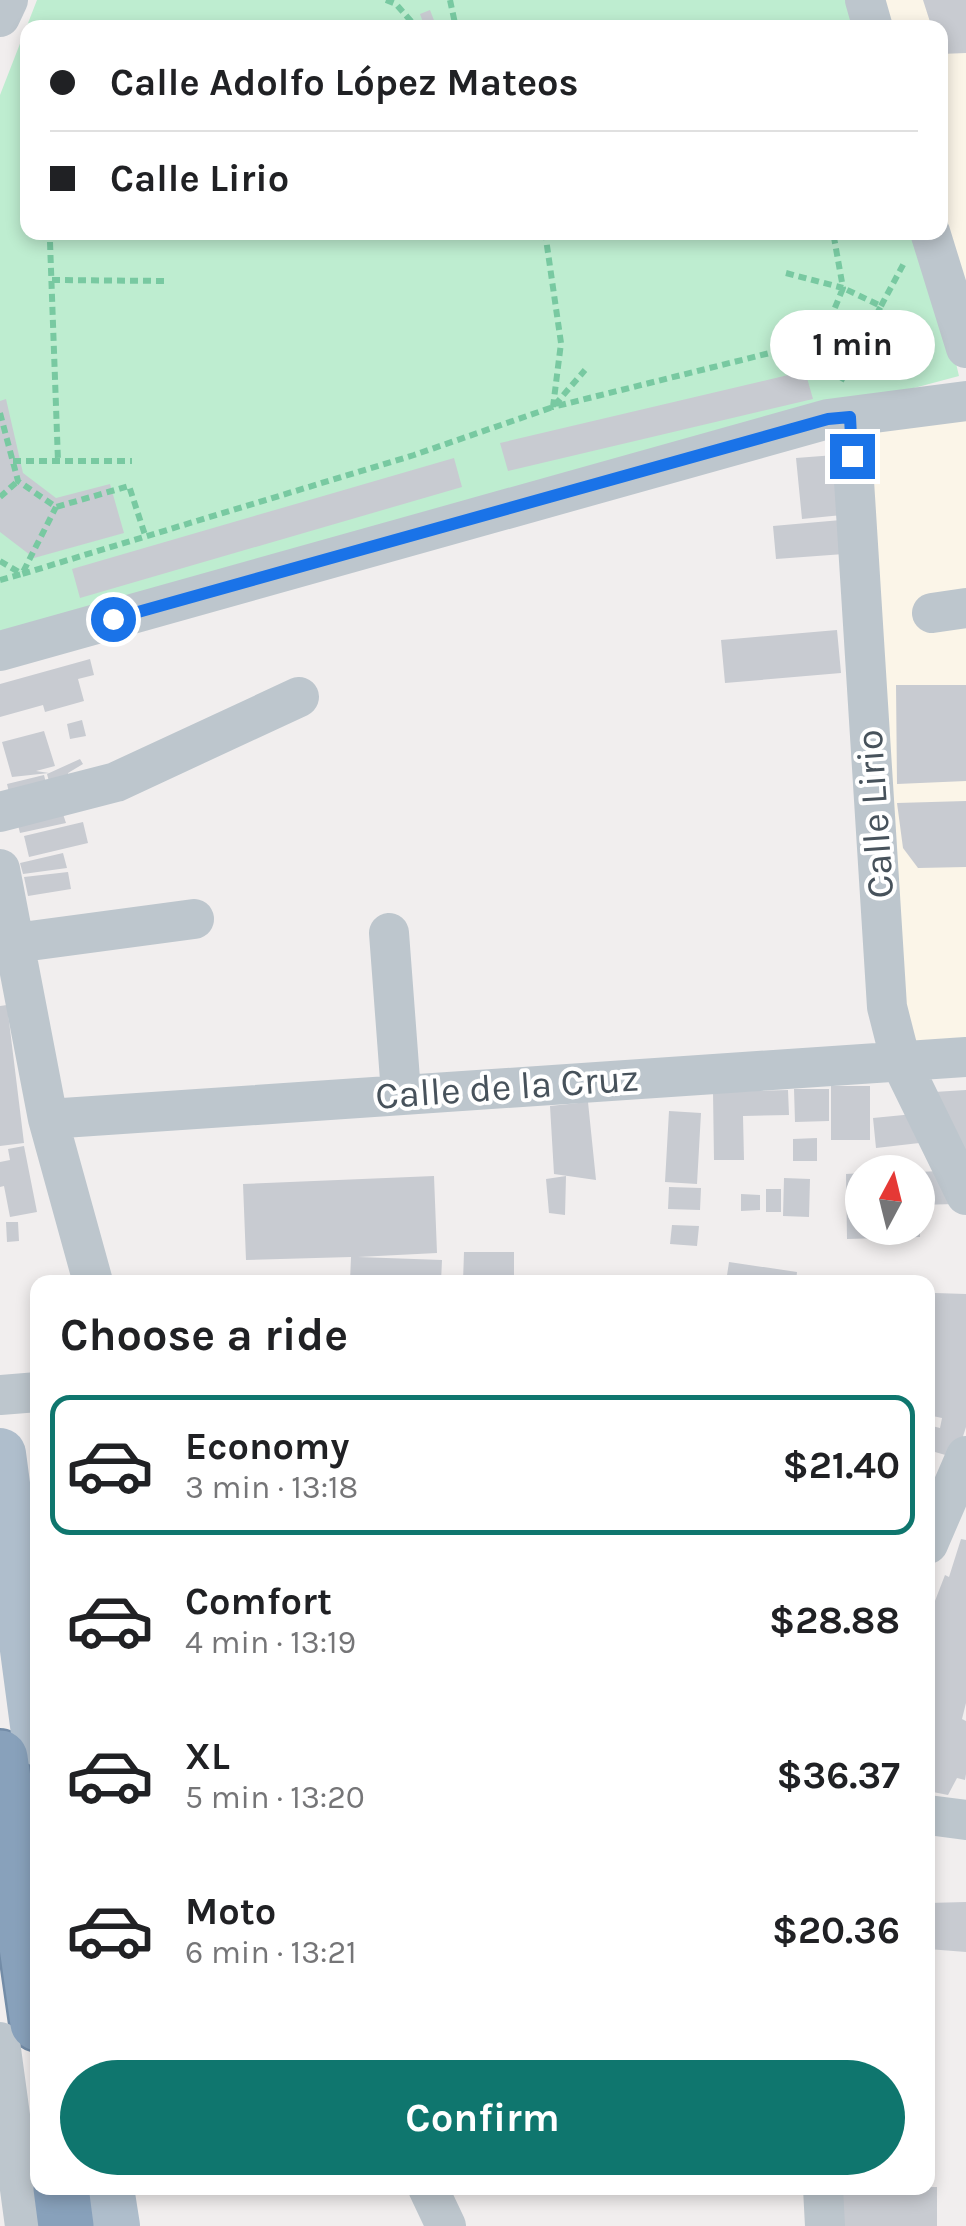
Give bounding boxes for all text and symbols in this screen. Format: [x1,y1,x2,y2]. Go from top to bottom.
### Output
text: Calle Adolfo López Mateos [110,60,579,105]
text: Calle Lirio [110,156,289,201]
callout: 1 min [770,311,934,381]
text: 1 min [812,326,893,363]
route end [830,434,875,479]
route start [91,597,136,642]
street label: Calle Lirio [847,728,903,900]
street label: Calle de la Cruz [374,1055,640,1119]
north arrow [845,1155,935,1245]
map controls [845,1155,935,1245]
text: Choose a ride [60,1309,348,1361]
icon: car [65,1420,155,1510]
text: Economy [185,1424,349,1469]
text: $21.40 [782,1443,900,1488]
text: 3 min · 13:18 [185,1469,358,1506]
icon: car [65,1575,155,1665]
text: Comfort [185,1579,332,1624]
text: $28.88 [769,1598,900,1643]
text: 4 min · 13:19 [185,1624,356,1661]
icon: car [65,1730,155,1820]
text: XL [185,1734,230,1779]
text: $36.37 [776,1753,900,1798]
text: 5 min · 13:20 [185,1779,365,1816]
icon: car [65,1885,155,1975]
text: Moto [185,1889,276,1934]
text: $20.36 [772,1908,900,1953]
text: 6 min · 13:21 [185,1934,357,1971]
button: Confirm [60,2060,905,2175]

